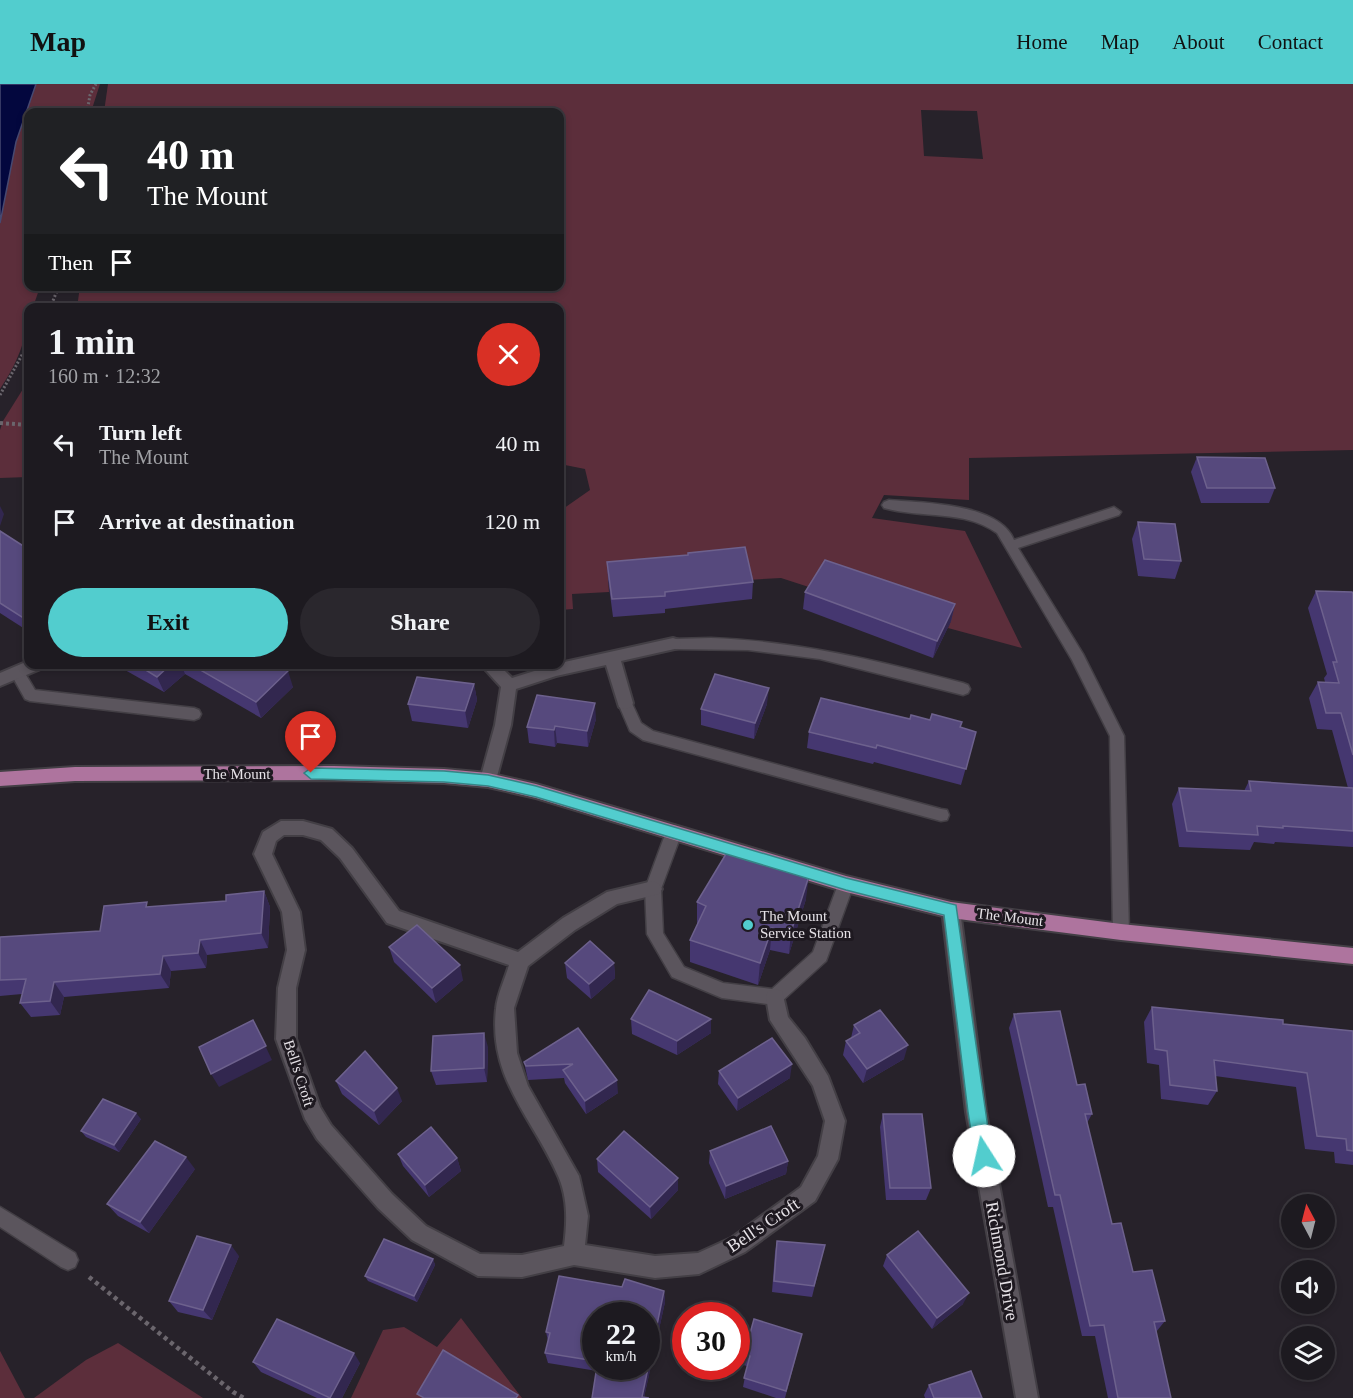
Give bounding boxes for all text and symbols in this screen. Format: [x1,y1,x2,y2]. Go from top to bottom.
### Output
text: Map [30,26,86,57]
text: Home [1016,30,1068,54]
text: Map [1101,30,1139,54]
text: About [1172,30,1225,54]
text: Contact [1258,30,1323,54]
icon: left [48,132,126,210]
text: 40 m [147,132,235,178]
text: The Mount [147,181,268,211]
icon: arrive [105,246,138,279]
text: Then [48,250,93,275]
text: 1 min [48,322,135,362]
button: close [477,323,540,386]
text: 160 m · 12:32 [48,365,161,387]
text: Turn left [99,420,182,445]
icon: left [48,428,81,461]
text: 40 m [495,431,540,456]
text: The Mount [99,446,188,468]
icon: arrive [48,506,81,539]
text: Arrive at destination [99,509,295,534]
text: 120 m [484,509,540,534]
button: Exit [48,588,288,657]
button: Share [300,588,540,657]
pin [285,711,336,773]
icon: arrive [294,720,327,753]
street label: The Mount [203,766,271,782]
street label: The Mount [976,905,1045,929]
place label: The Mount Service Station [760,908,852,941]
marker: The Mount Service Station [741,918,755,932]
street label: Bell's Croft [281,1038,318,1109]
position arrow [952,1124,1016,1188]
street label: Bell's Croft [723,1194,803,1256]
north arrow [1281,1194,1335,1248]
map controls [1281,1194,1335,1380]
street label: Richmond Drive [982,1200,1022,1322]
button: sound [1281,1260,1335,1314]
speed limit sign: 30 [672,1302,750,1380]
text: 22 [606,1317,636,1350]
button: layers [1281,1326,1335,1380]
text: km/h [606,1348,636,1364]

